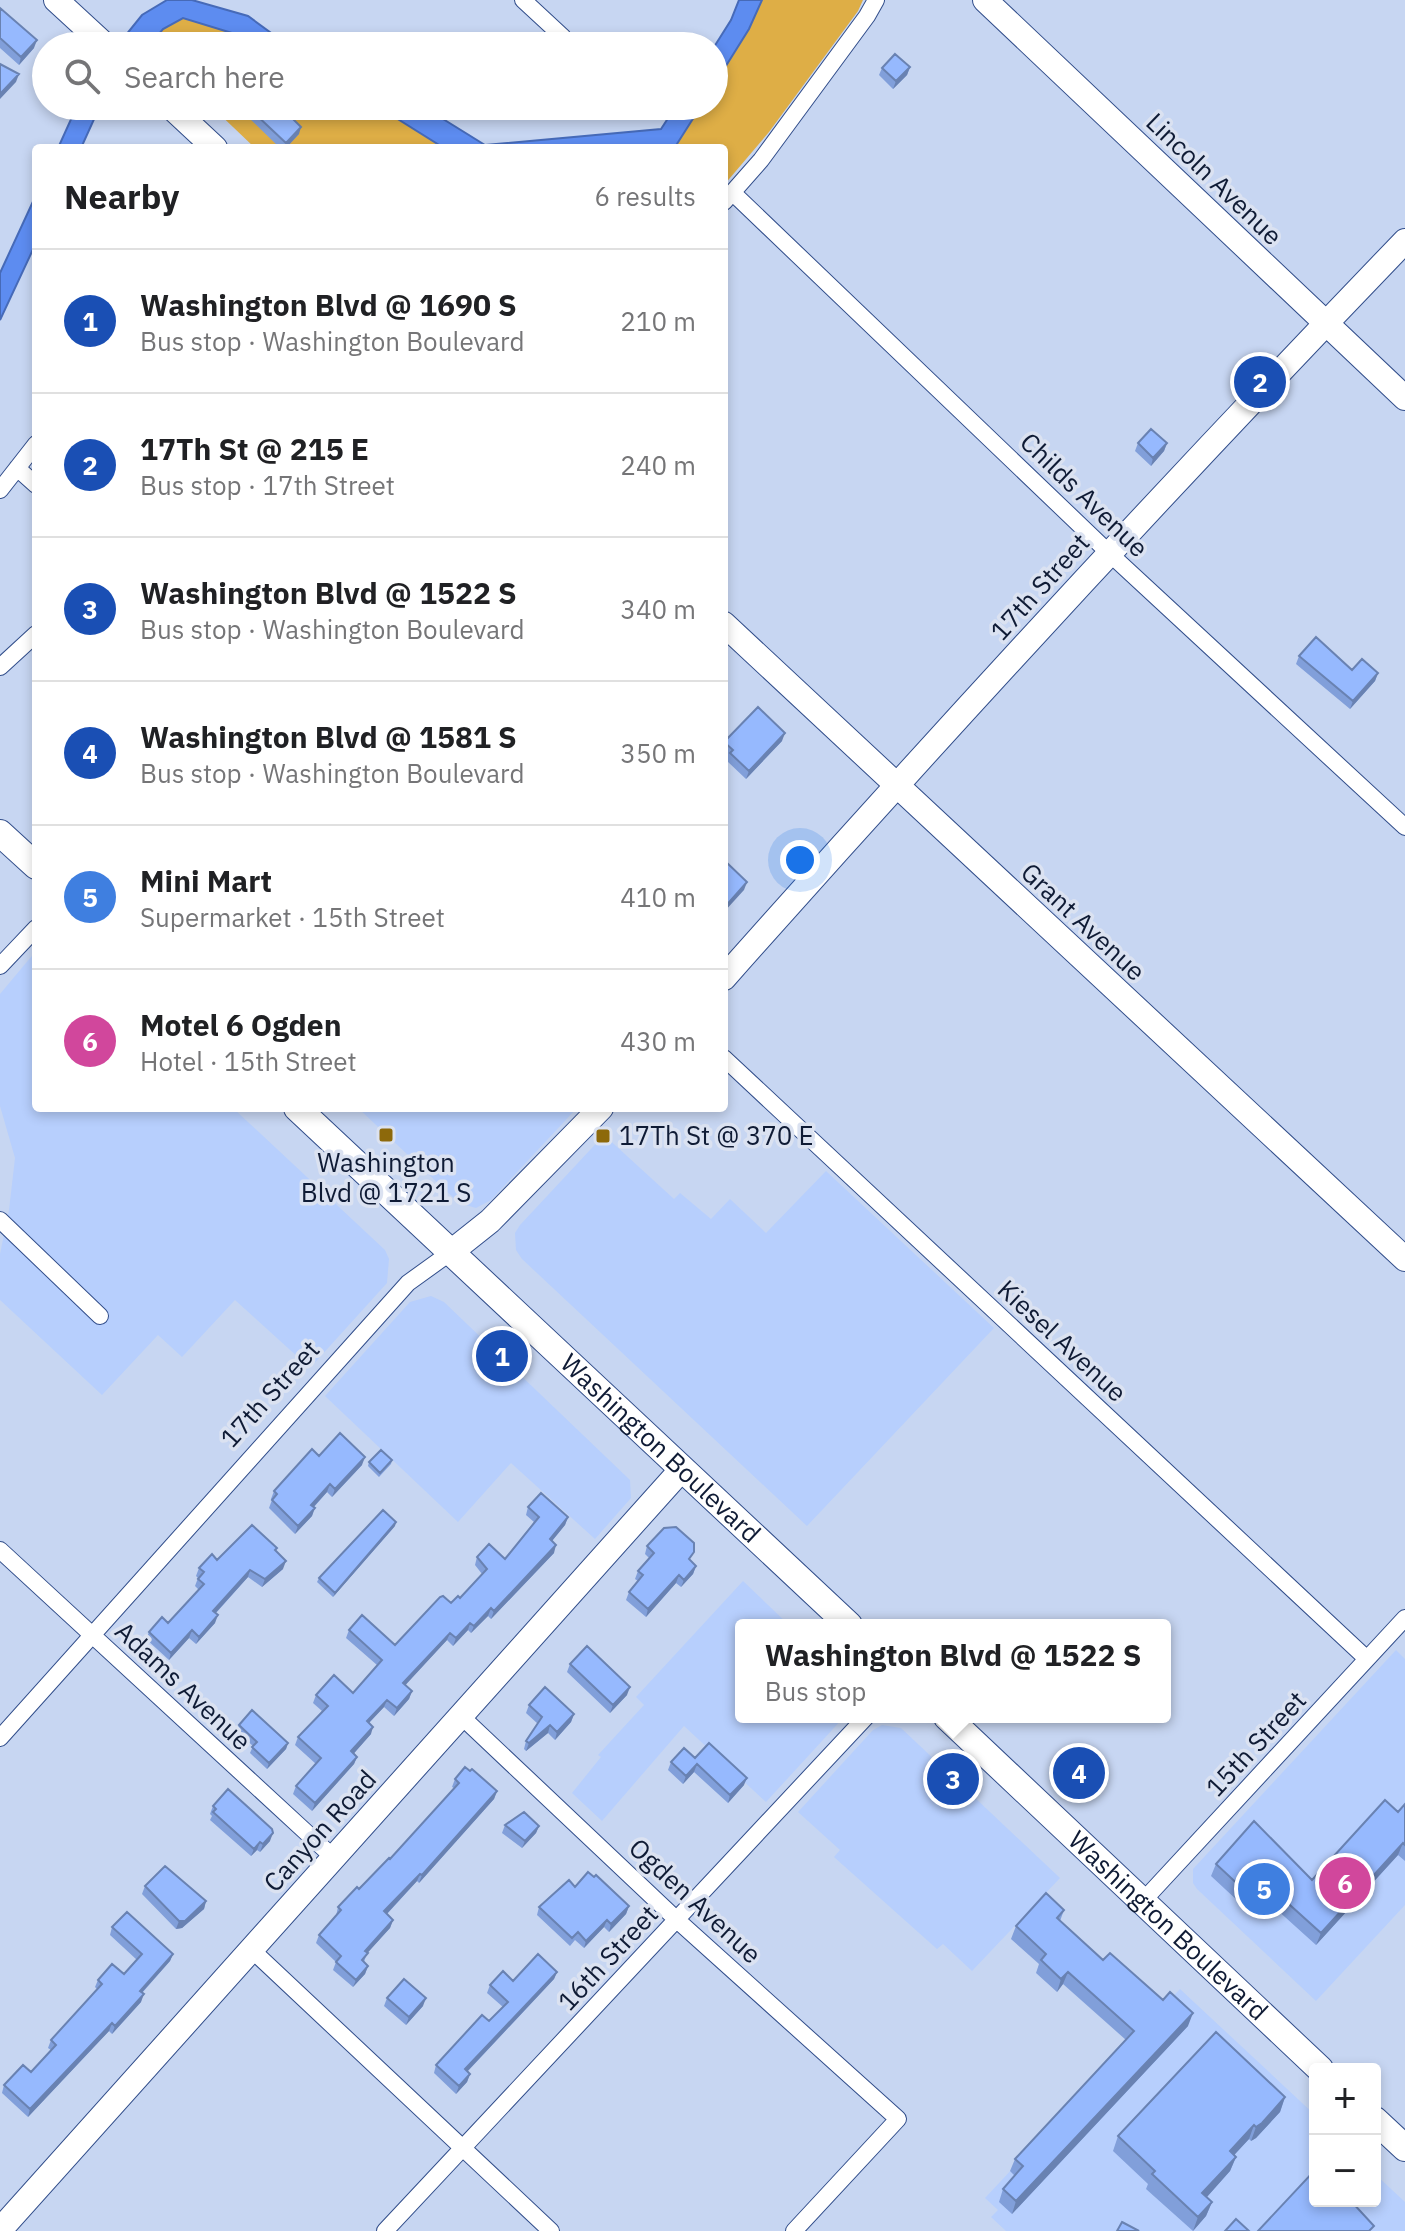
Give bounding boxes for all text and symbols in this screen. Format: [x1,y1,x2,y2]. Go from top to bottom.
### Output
search box [32,32,728,120]
icon: search [60,54,104,98]
text: Search here [124,57,285,96]
street label: Lincoln Avenue [1139,105,1290,252]
text: Nearby [64,174,179,218]
text: 6 results [594,179,696,213]
text: Washington Blvd @ 1690 S [140,285,517,324]
text: 1 [82,304,98,338]
text: 210 m [620,304,696,338]
text: Bus stop · Washington Boulevard [140,324,525,358]
pin: 2 [1234,352,1286,412]
street label: Childs Avenue [1013,425,1156,564]
text: 17Th St @ 215 E [140,429,369,468]
text: 2 [82,448,98,482]
text: 240 m [620,448,696,482]
text: Bus stop · 17th Street [140,468,395,502]
street label: 17th Street [982,526,1096,647]
text: Washington Blvd @ 1522 S [140,573,517,612]
text: 3 [82,592,98,626]
text: 340 m [620,592,696,626]
text: Bus stop · Washington Boulevard [140,612,525,646]
text: Washington Blvd @ 1581 S [140,717,517,756]
text: 4 [82,736,98,770]
text: 350 m [620,736,696,770]
text: Bus stop · Washington Boulevard [140,756,525,790]
your location [780,840,820,880]
street label: Grant Avenue [1014,855,1153,988]
text: Mini Mart [140,861,272,900]
text: 5 [82,880,98,914]
text: 410 m [620,880,696,914]
text: Supermarket · 15th Street [140,900,445,934]
text: Motel 6 Ogden [140,1005,342,1044]
text: 6 [82,1024,98,1058]
text: 430 m [620,1024,696,1058]
text: Hotel · 15th Street [140,1044,357,1078]
place label: 17Th St @ 370 E [619,1118,814,1152]
marker: Washington Blvd @ 1721 S [377,1126,395,1144]
marker: 17Th St @ 370 E [594,1127,612,1145]
place label: Washington Blvd @ 1721 S [301,1145,471,1209]
street label: Kiesel Avenue [991,1272,1134,1409]
pin: 1 [476,1326,528,1386]
street label: 17th Street [212,1333,326,1454]
street label: Washington Boulevard [554,1346,768,1550]
street label: Adams Avenue [108,1614,259,1757]
popup [735,1619,1171,1723]
text: Washington Blvd @ 1522 S [765,1635,1141,1674]
text: Bus stop [765,1674,866,1708]
street label: 15th Street [1198,1683,1313,1803]
pin: 4 [1053,1743,1105,1803]
pin: 3 [927,1749,979,1809]
street label: Canyon Road [256,1762,383,1898]
street label: Washington Boulevard [1062,1823,1276,2027]
street label: Ogden Avenue [622,1830,769,1970]
pin: 6 [1319,1853,1371,1913]
pin: 5 [1238,1859,1290,1919]
street label: 16th Street [550,1897,665,2017]
map controls [1309,2063,1381,2207]
button: + [1309,2063,1381,2135]
button: − [1309,2135,1381,2207]

